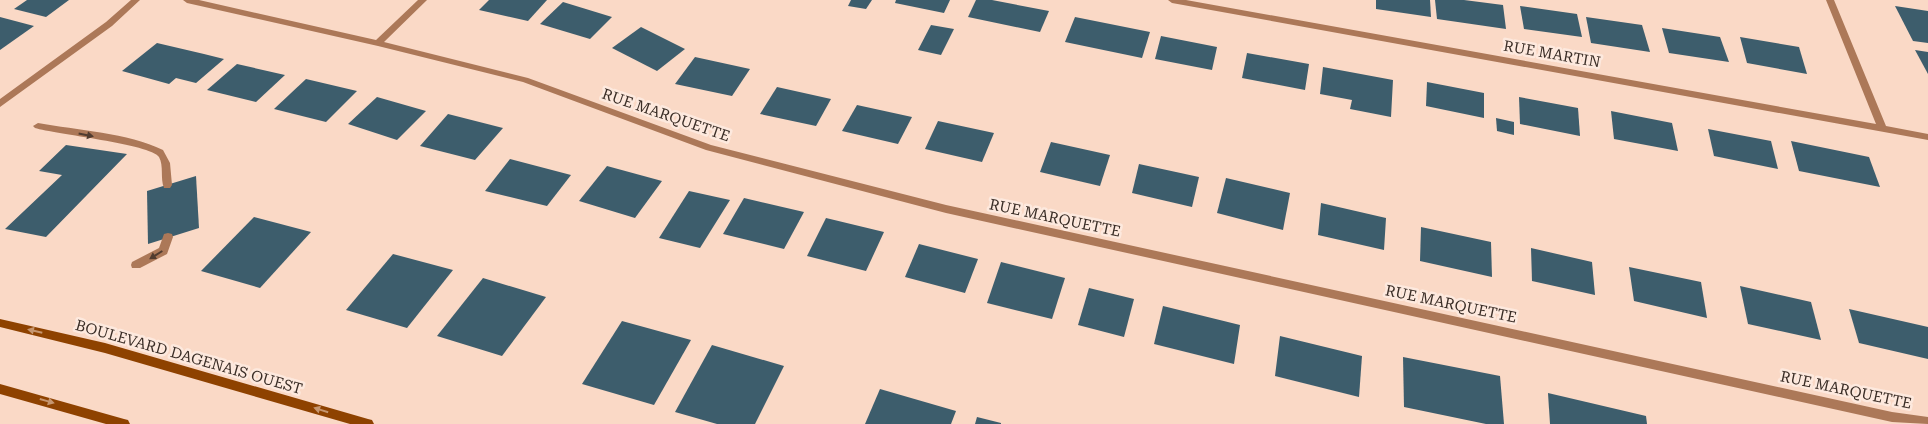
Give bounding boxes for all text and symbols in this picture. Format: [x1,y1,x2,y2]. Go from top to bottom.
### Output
street label: RUE MARTIN [1502,37,1602,71]
street label: RUE MARQUETTE [600,85,732,145]
one-way arrow [78,132,94,140]
street label: RUE MARQUETTE [988,195,1122,241]
one-way arrow [149,250,162,259]
street label: RUE MARQUETTE [1384,281,1518,327]
street label: BOULEVARD DAGENAIS OUEST [73,316,305,398]
one-way arrow [27,327,42,335]
street label: RUE MARQUETTE [1779,367,1913,413]
one-way arrow [40,398,55,406]
one-way arrow [314,406,329,414]

